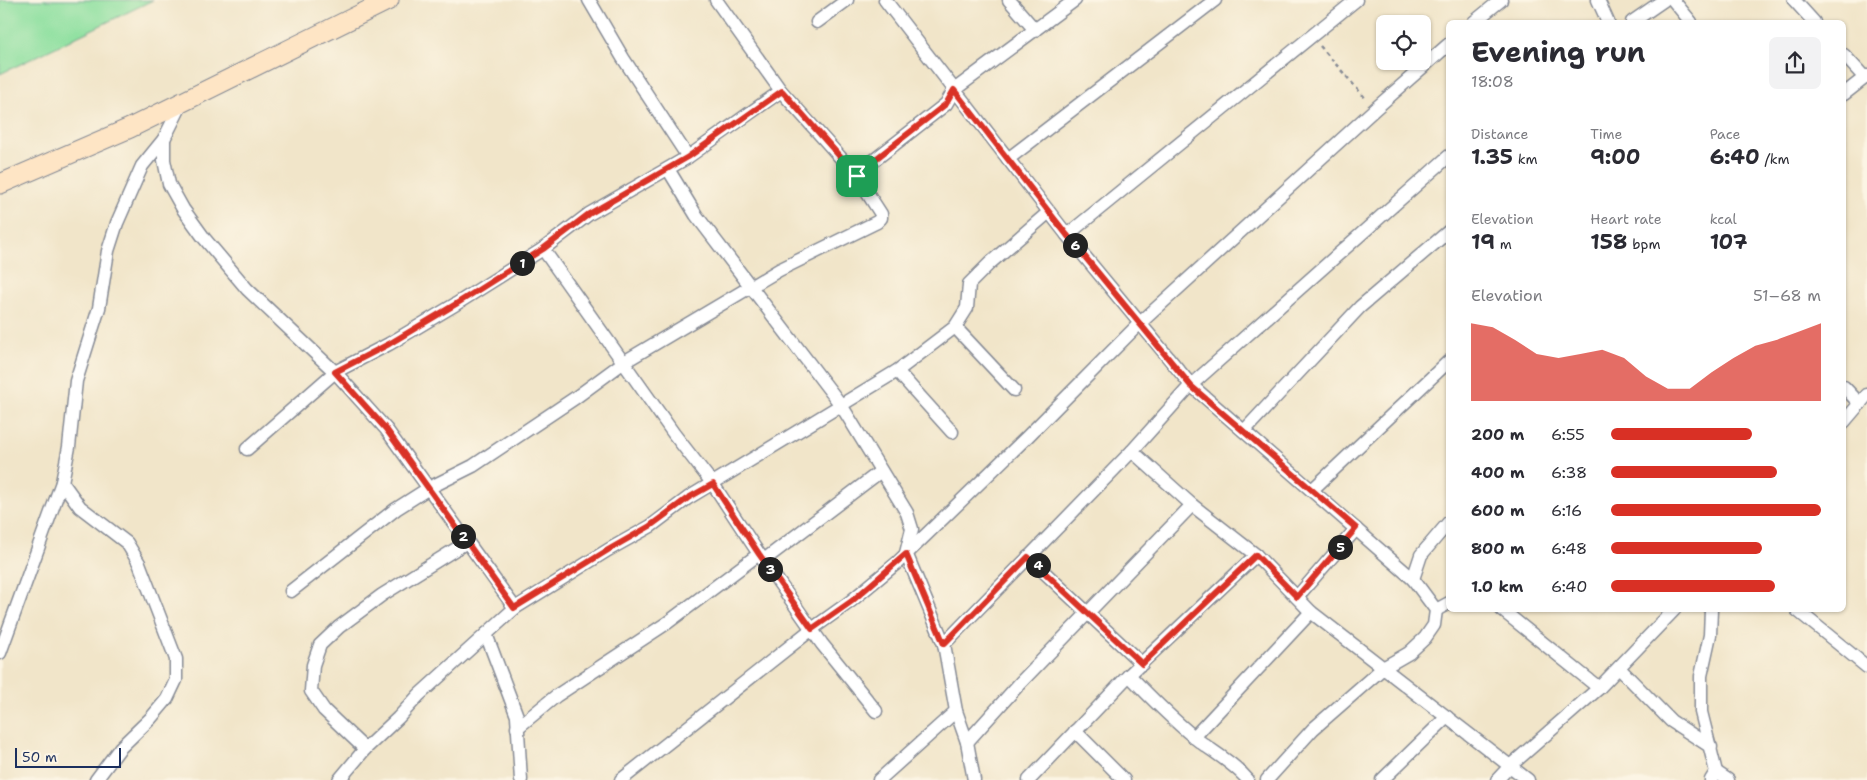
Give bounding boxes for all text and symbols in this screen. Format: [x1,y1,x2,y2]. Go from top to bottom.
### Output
map controls [1376,15,1431,70]
button: locate [1376,15,1431,70]
text: Evening run [1471,33,1646,71]
button: share [1769,37,1821,89]
text: 18:08 [1471,71,1514,92]
text: Distance [1471,125,1528,143]
text: Time [1590,125,1622,143]
text: Pace [1710,125,1740,143]
text: 1.35 [1471,143,1513,171]
text: 9:00 [1590,143,1641,171]
text: 6:40 [1710,143,1760,171]
text: km [1513,150,1538,168]
text: /km [1760,150,1789,168]
pin [836,155,878,197]
icon: arrive [843,162,871,190]
text: Elevation [1471,210,1534,228]
text: Heart rate [1590,210,1662,228]
text: kcal [1710,210,1737,228]
text: 19 [1471,228,1495,256]
text: 158 [1590,228,1628,256]
text: 107 [1710,228,1748,256]
pin: 6 [1062,232,1088,258]
text: m [1495,235,1512,253]
text: bpm [1628,235,1661,253]
text: 6 [1071,236,1080,254]
pin: 1 [510,250,534,276]
text: 1 [519,254,526,272]
text: Elevation [1471,285,1543,306]
text: 51–68 m [1753,285,1821,306]
text: 200 m [1471,424,1524,445]
text: 6:55 [1551,424,1585,445]
text: 400 m [1471,462,1525,483]
text: 6:38 [1551,462,1587,483]
text: 600 m [1471,500,1525,521]
text: 6:16 [1551,500,1582,521]
pin: 2 [450,524,476,548]
text: 2 [459,527,468,545]
pin: 5 [1328,534,1352,560]
text: 5 [1336,538,1345,556]
text: 800 m [1471,538,1525,559]
text: 6:48 [1551,538,1587,559]
pin: 4 [1026,552,1050,578]
pin: 3 [758,556,782,582]
text: 4 [1034,556,1043,574]
text: 3 [766,560,775,578]
text: 1.0 km [1471,576,1523,597]
text: 6:40 [1551,576,1587,597]
scale bar [15,745,121,768]
text: 50 m [22,748,57,766]

